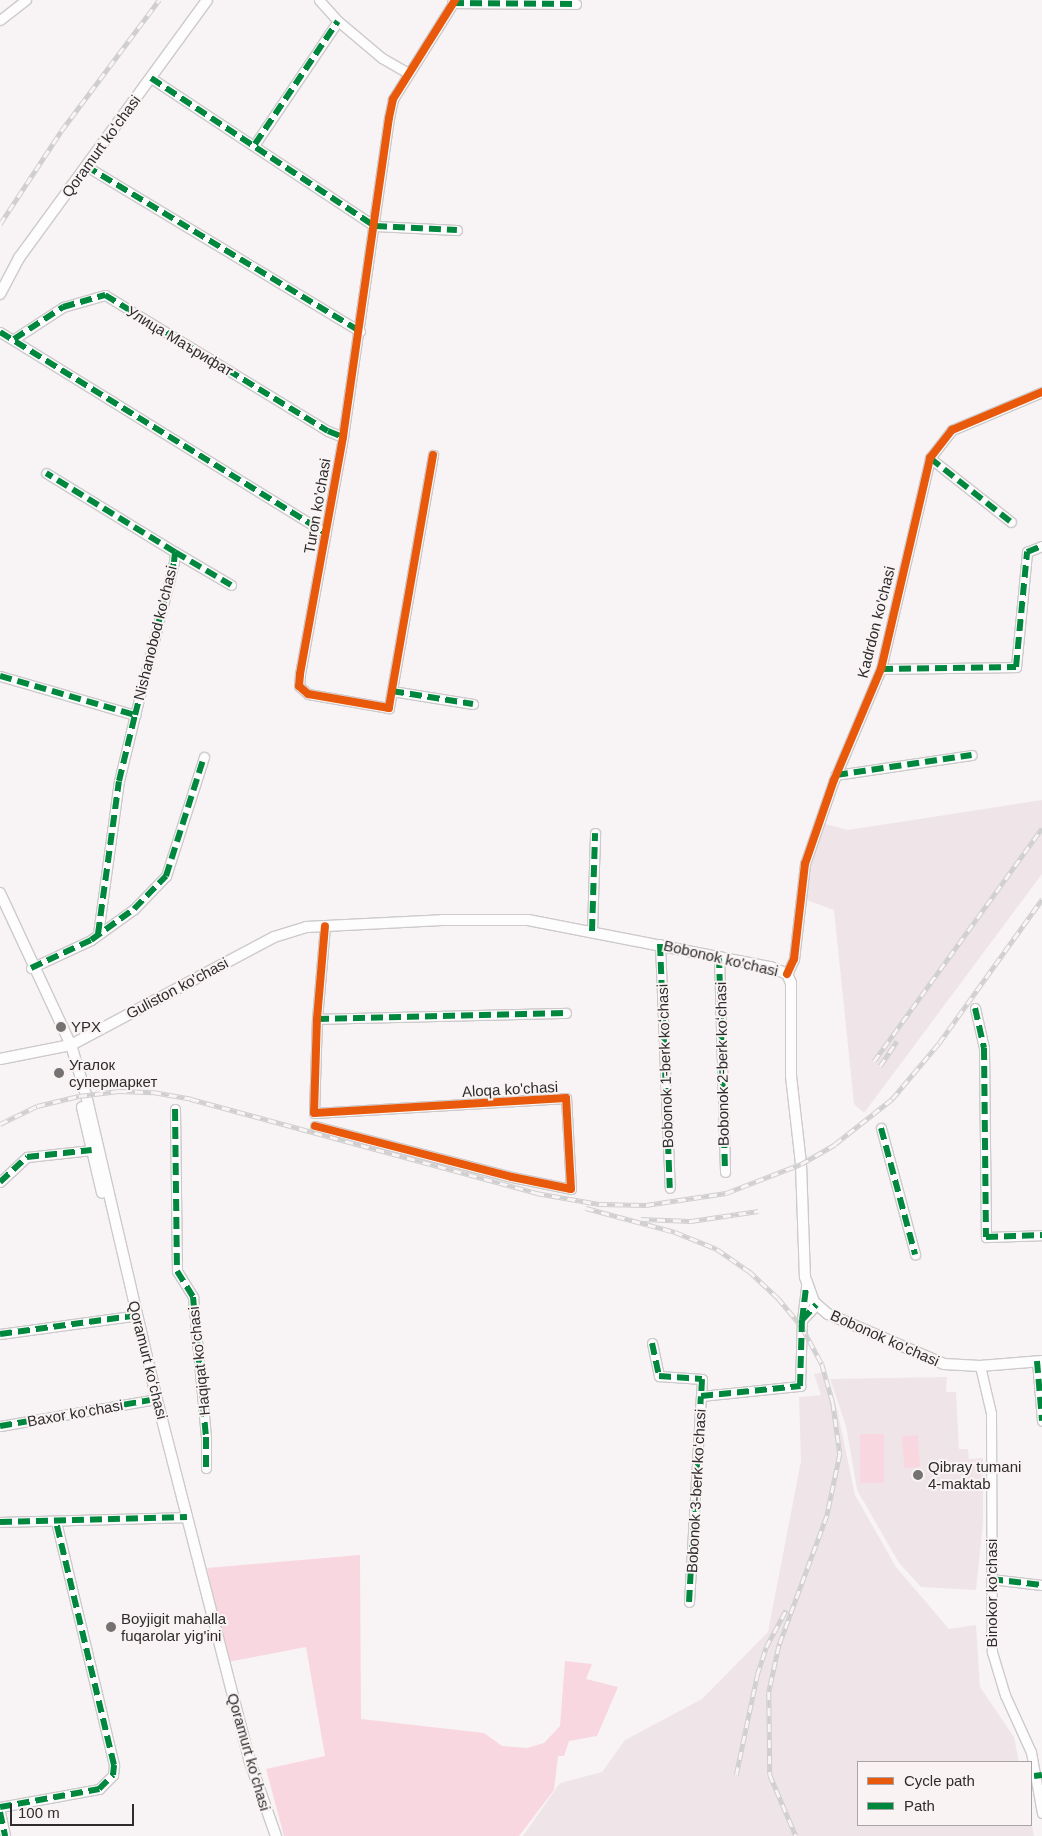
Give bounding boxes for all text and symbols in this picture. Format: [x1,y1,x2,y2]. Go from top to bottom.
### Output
street label: Qoramurt koʻchasi [58,91,144,201]
street label: Улица Маърифат [123,302,237,380]
street label: Turon ko'chasi [300,457,334,555]
street label: Nishanobod ko'chasi [130,564,180,702]
street label: Kadrdon ko'chasi [853,564,899,680]
street label: Bobonok ko'chasi [662,936,780,980]
street label: Guliston ko'chasi [123,954,231,1022]
street label: Bobonok 2-berk koʻchasi [712,982,732,1146]
street label: Bobonok 1-berk koʻchasi [653,984,677,1148]
place label: YPX [71,1018,101,1036]
marker: YPX [55,1021,67,1033]
place label: Угалок супермаркет [69,1055,157,1090]
marker: Угалок супермаркет [53,1067,65,1079]
street label: Aloqa ko'chasi [461,1077,559,1101]
street label: Qoramurt koʻchasi [125,1299,171,1421]
street label: Haqiqat ko'chasi [184,1306,214,1416]
street label: Bobonok ko'chasi [828,1306,942,1370]
street label: Baxor ko'chasi [26,1396,124,1430]
street label: Bobonok 3-berk koʻchasi [683,1409,709,1573]
place label: Qibray tumani 4-maktab [928,1457,1021,1492]
marker: Qibray tumani 4-maktab [912,1469,924,1481]
street label: Binokor ko'chasi [983,1539,1001,1647]
place label: Boyjigit mahalla fuqarolar yig'ini [121,1609,226,1644]
marker: Boyjigit mahalla fuqarolar yig'ini [105,1621,117,1633]
street label: Qoramurt koʻchasi [224,1691,274,1813]
legend [857,1761,1032,1826]
text: Cycle path [904,1772,975,1789]
scale bar [12,1794,136,1826]
text: Path [904,1797,935,1814]
text: 100 m [18,1804,60,1821]

